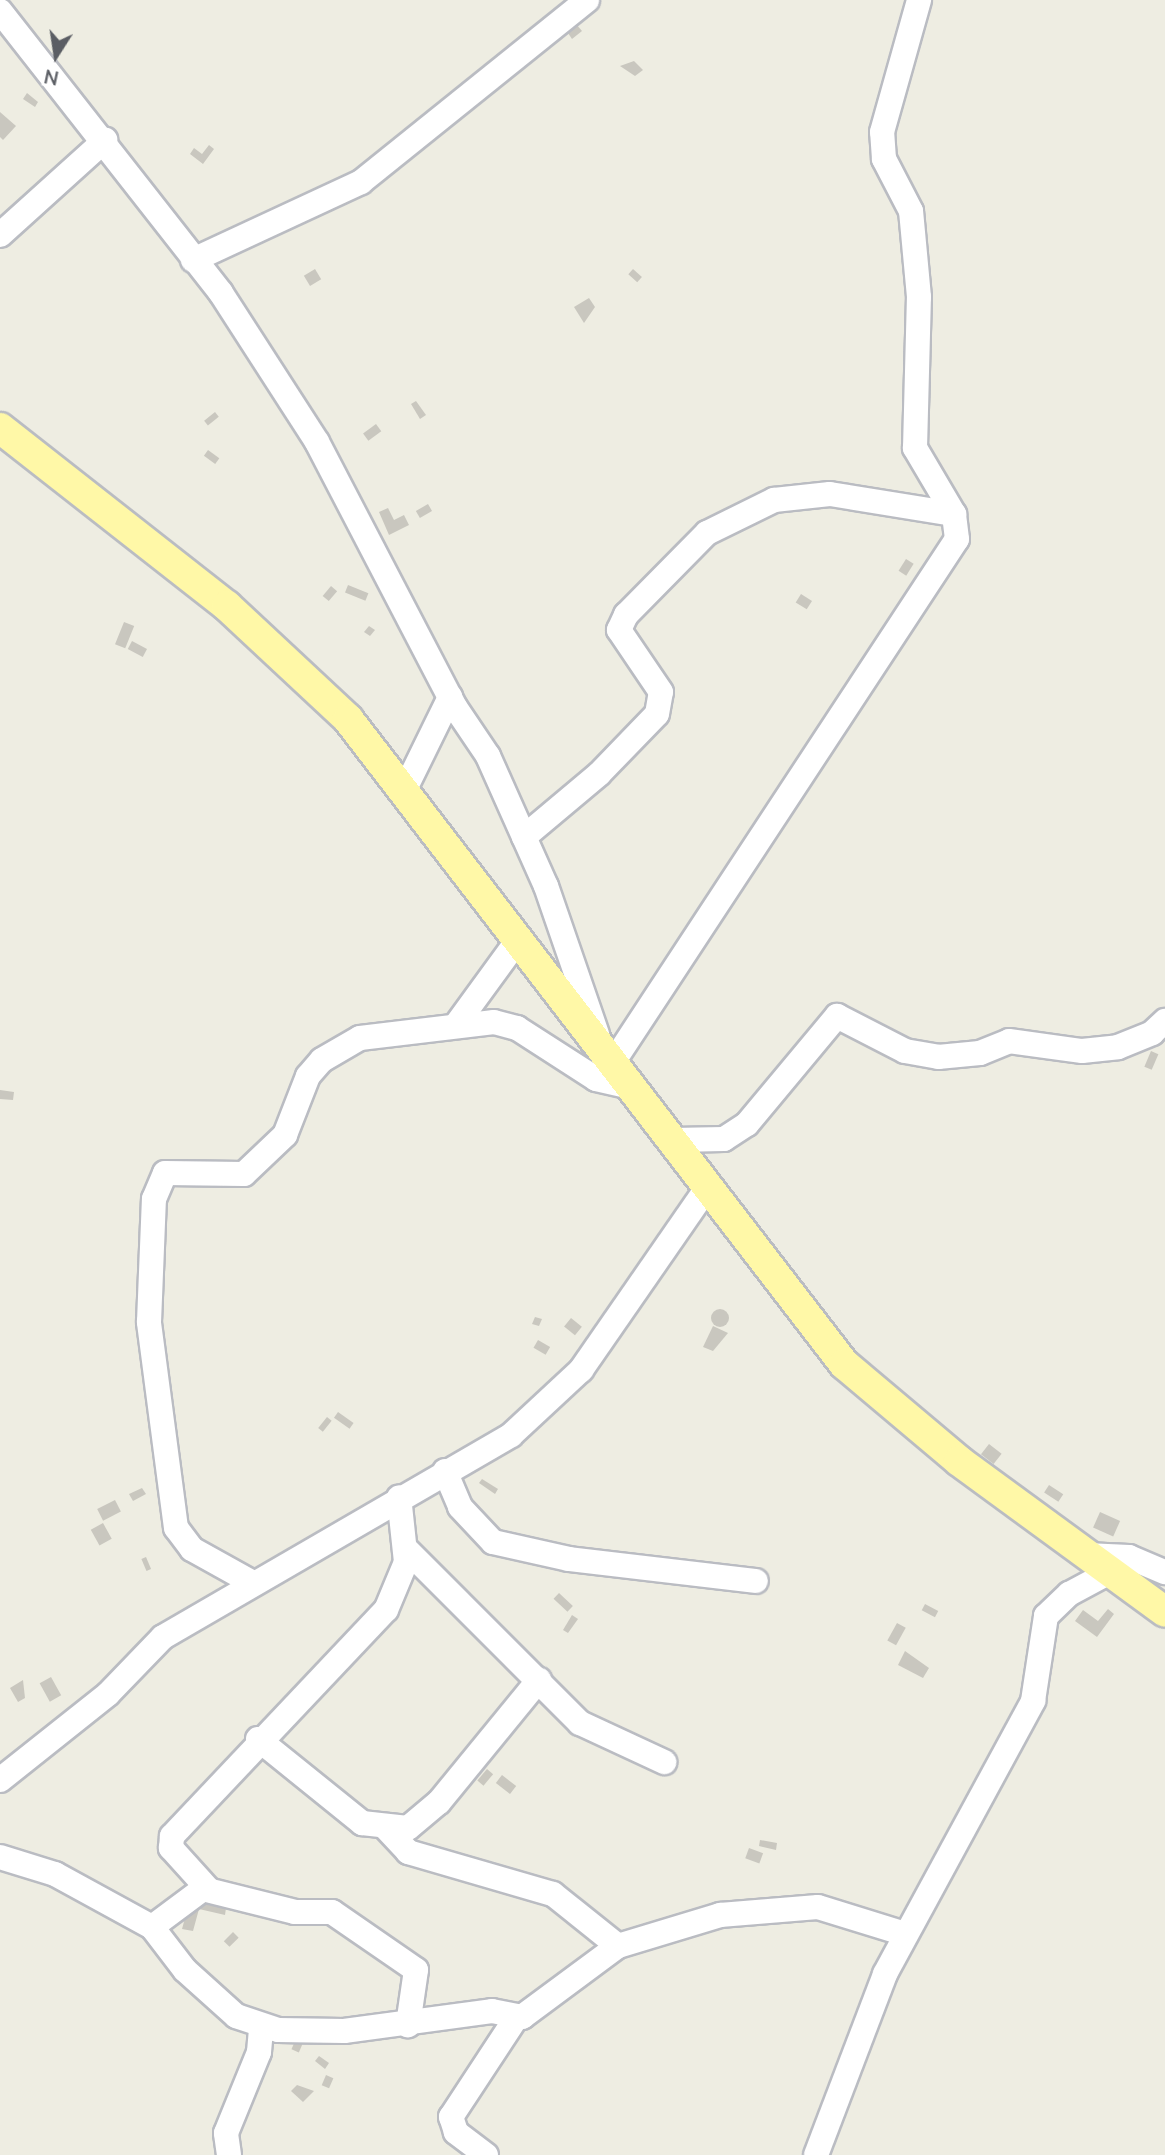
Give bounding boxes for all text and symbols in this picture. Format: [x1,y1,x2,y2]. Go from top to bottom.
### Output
north arrow [21,21,91,91]
text: N [42,62,61,91]

